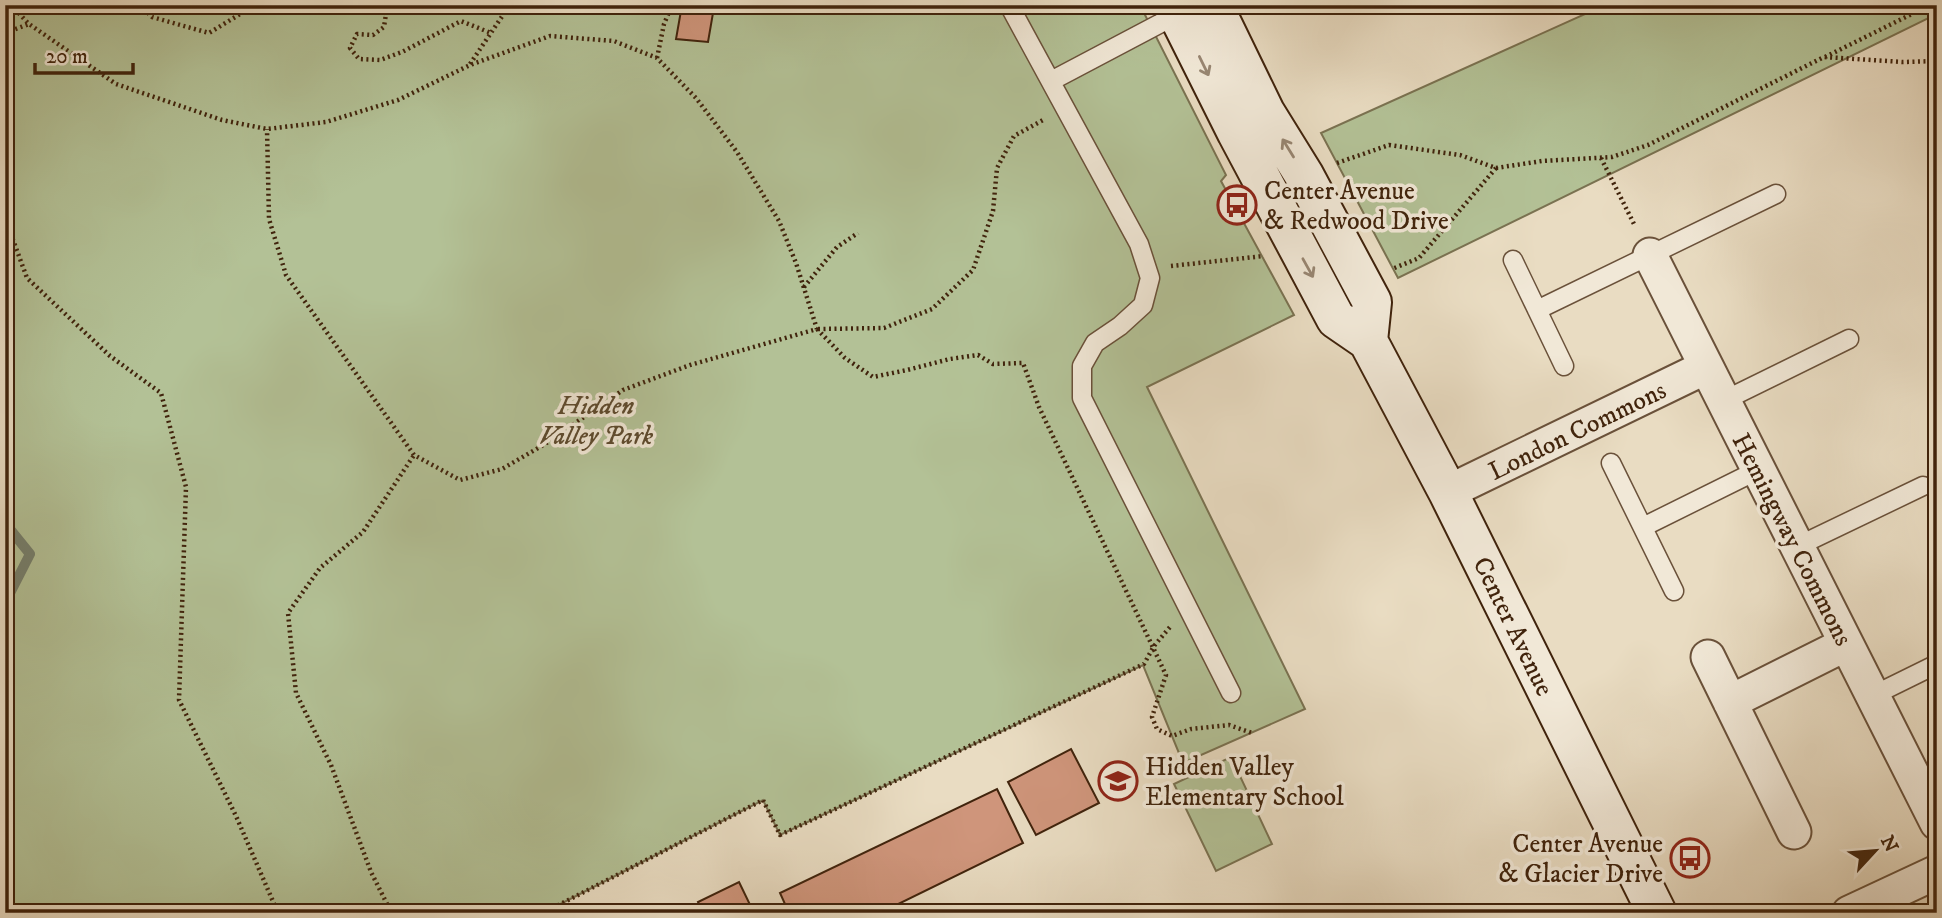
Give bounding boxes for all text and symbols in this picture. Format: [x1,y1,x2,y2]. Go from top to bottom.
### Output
scale bar [35,32,133,76]
text: 20 m [46,44,88,70]
one-way arrow [1197,55,1211,76]
one-way arrow [1280,139,1294,159]
place label: Center Avenue & Redwood Drive [1264,175,1449,238]
bus stop icon: Center Avenue & Redwood Drive [1216,184,1258,226]
one-way arrow [1301,258,1315,278]
street label: London Commons [1483,374,1672,489]
park label: Hidden Valley Park [539,390,653,453]
street label: Hemingway Commons [1724,428,1860,652]
street label: Center Avenue [1465,552,1561,702]
place label: Hidden Valley Elementary School [1145,751,1344,814]
school or university icon: Hidden Valley Elementary School [1097,760,1139,802]
north arrow [1840,816,1910,886]
place label: Center Avenue & Glacier Drive [1499,828,1663,891]
text: N [1875,832,1903,857]
bus stop icon: Center Avenue & Glacier Drive [1669,837,1711,879]

